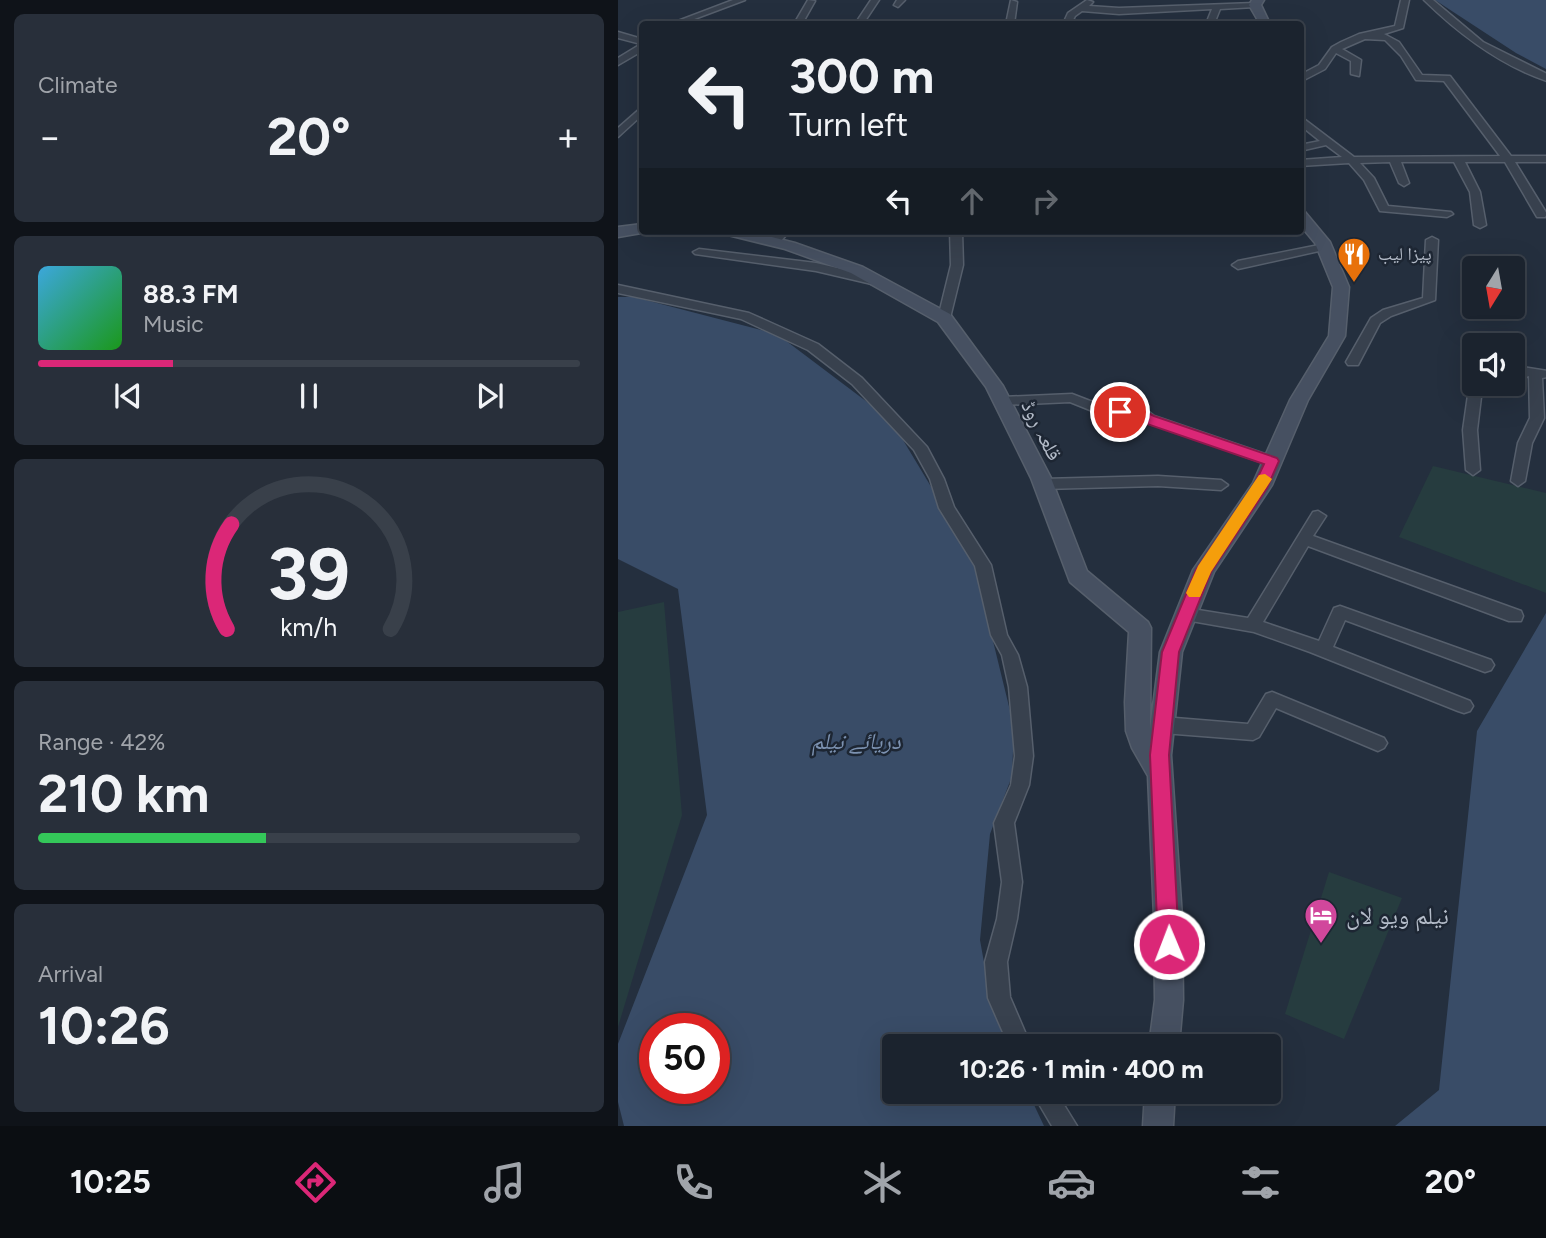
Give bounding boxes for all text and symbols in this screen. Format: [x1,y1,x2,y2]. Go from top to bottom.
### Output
text: 300 m [789,46,934,105]
icon: left [674,49,765,140]
text: Climate [38,71,117,99]
text: 20° [267,106,351,168]
text: Turn left [789,106,908,144]
text: − [38,114,62,160]
text: + [556,114,580,160]
icon: left [880,182,918,220]
icon: ahead [953,182,991,220]
icon: right [1026,182,1064,220]
restaurant icon: پیزا لیب [1335,235,1373,284]
place label: پیزا لیب [1378,243,1432,265]
north arrow [1462,256,1524,318]
map controls [1462,256,1525,396]
text: 88.3 FM [143,278,239,310]
text: Music [143,310,204,338]
button: sound [1462,333,1525,396]
icon: previous [109,377,147,415]
icon: pause [290,377,328,415]
icon: next [471,377,509,415]
pin [1090,382,1150,442]
icon: arrive [1101,393,1139,431]
street label: قلعہ روڈ [1016,396,1068,464]
text: 39 [268,530,350,617]
text: km/h [280,612,338,642]
water label: دریائے نیلم [811,727,901,757]
text: Range · 42% [38,728,165,756]
text: 210 km [38,763,209,825]
hotel icon: نیلم ویو لان [1302,896,1340,945]
place label: نیلم ویو لان [1346,901,1449,932]
position arrow [1132,907,1206,981]
text: Arrival [38,960,103,988]
text: 10:26 [38,995,170,1057]
speed limit sign: 50 [639,1013,730,1104]
text: 10:26 · 1 min · 400 m [959,1053,1204,1085]
icon: directions [291,1158,340,1207]
icon: music [480,1158,529,1207]
icon: phone [669,1158,718,1207]
icon: climate [858,1158,907,1207]
icon: car [1047,1158,1096,1207]
icon: filters [1236,1158,1285,1207]
text: 10:25 [70,1163,151,1201]
text: 20° [1425,1163,1476,1201]

